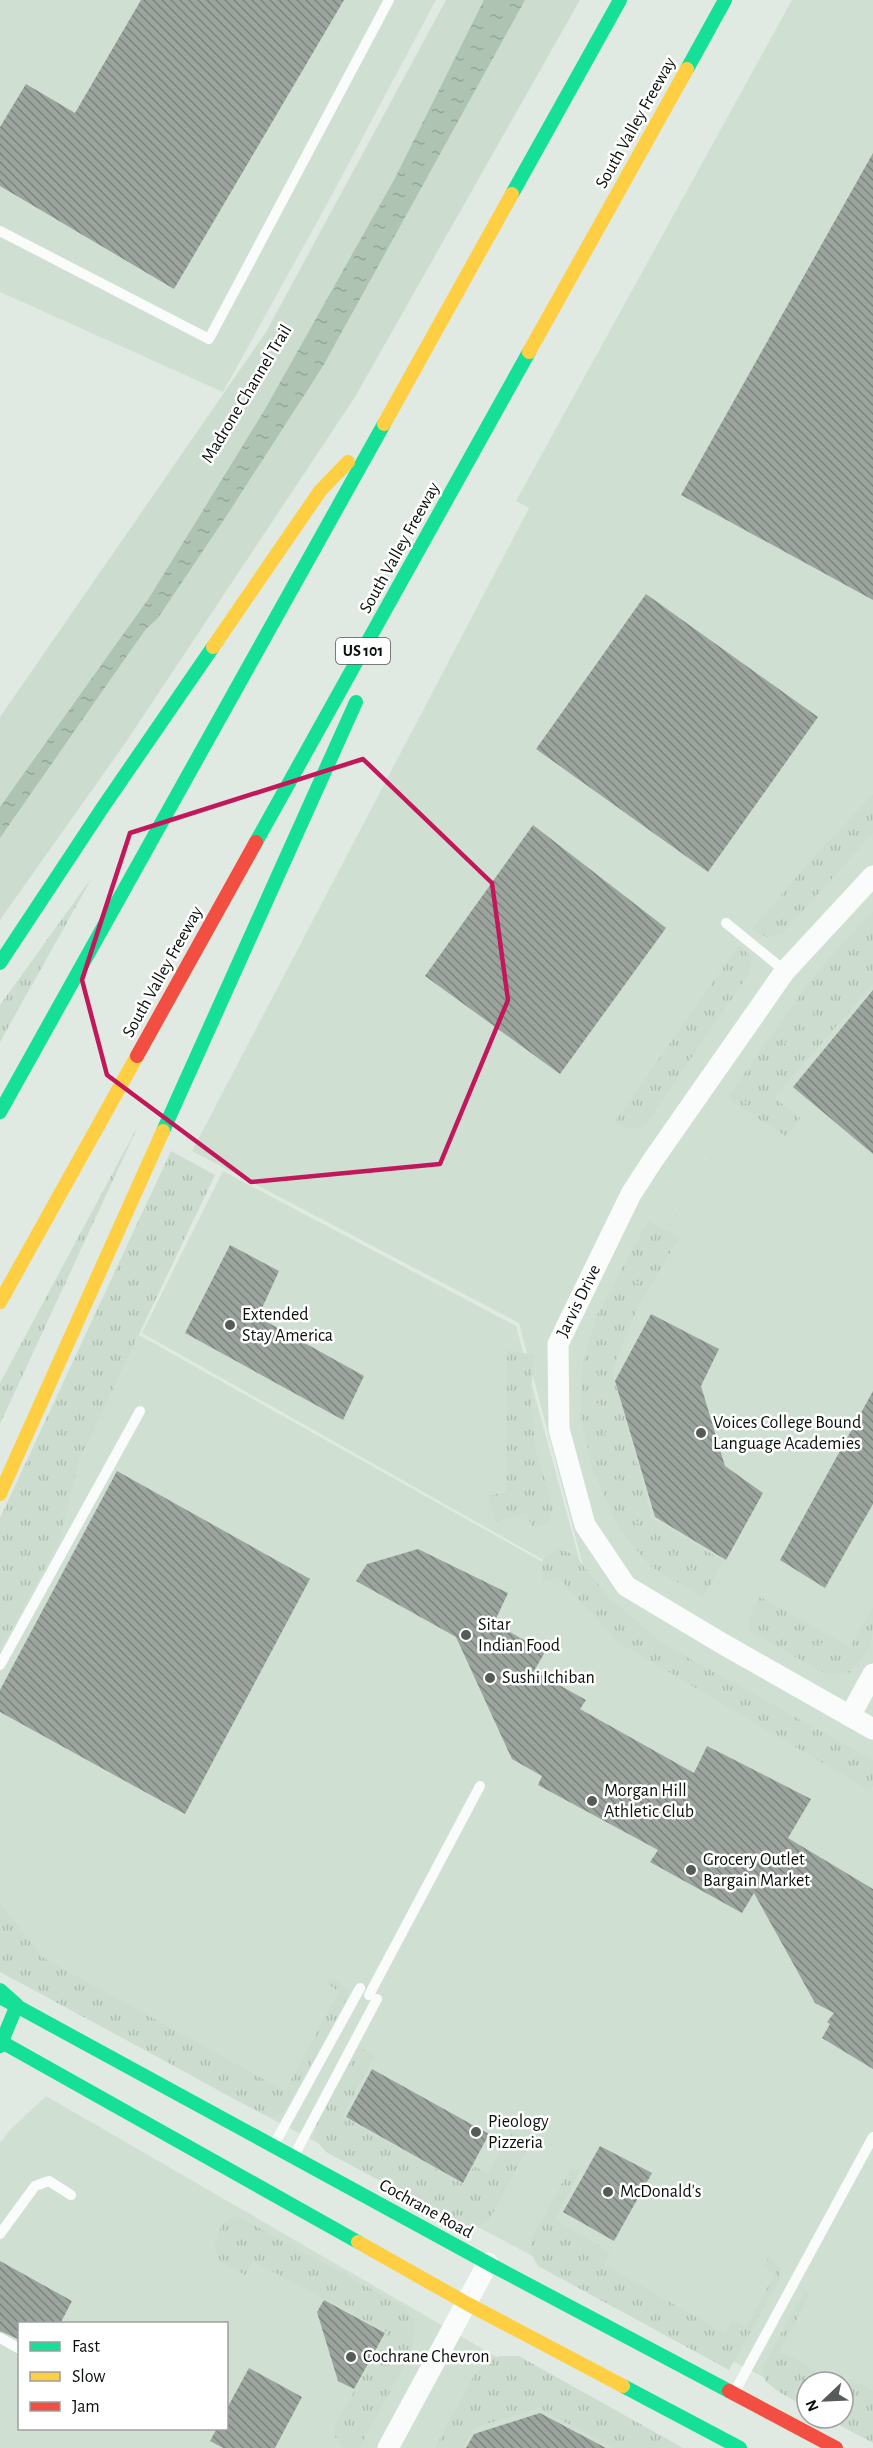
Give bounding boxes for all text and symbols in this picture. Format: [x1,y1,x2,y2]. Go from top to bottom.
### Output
street label: South Valley Freeway [593,54,680,192]
street label: Madrone Channel Trail [199,322,295,466]
street label: South Valley Freeway [357,479,444,617]
road number: US 101 [336,638,390,664]
street label: South Valley Freeway [120,903,207,1041]
street label: Jarvis Drive [554,1262,604,1340]
place label: Extended Stay America [242,1306,333,1345]
marker: Extended Stay America [223,1318,237,1332]
place label: Voices College Bound Language Academies [713,1414,861,1453]
marker: Voices College Bound Language Academies [694,1426,708,1440]
place label: Sitar Indian Food [478,1616,560,1655]
marker: Sitar Indian Food [459,1628,473,1642]
place label: Sushi Ichiban [502,1669,595,1687]
marker: Sushi Ichiban [483,1671,497,1685]
place label: Morgan Hill Athletic Club [604,1782,694,1821]
marker: Morgan Hill Athletic Club [585,1794,599,1808]
place label: Grocery Outlet Bargain Market [703,1851,810,1890]
marker: Grocery Outlet Bargain Market [684,1863,698,1877]
place label: Pieology Pizzeria [488,2113,549,2152]
marker: Pieology Pizzeria [469,2125,483,2139]
street label: Cochrane Road [376,2176,476,2242]
place label: McDonald's [620,2183,702,2201]
marker: McDonald's [601,2185,615,2199]
legend [18,2322,228,2430]
text: Fast [72,2338,100,2356]
place label: Cochrane Chevron [363,2348,490,2366]
marker: Cochrane Chevron [344,2350,358,2364]
text: Slow [72,2368,105,2386]
north arrow [795,2370,855,2430]
text: N [803,2397,822,2414]
text: Jam [72,2398,100,2416]

